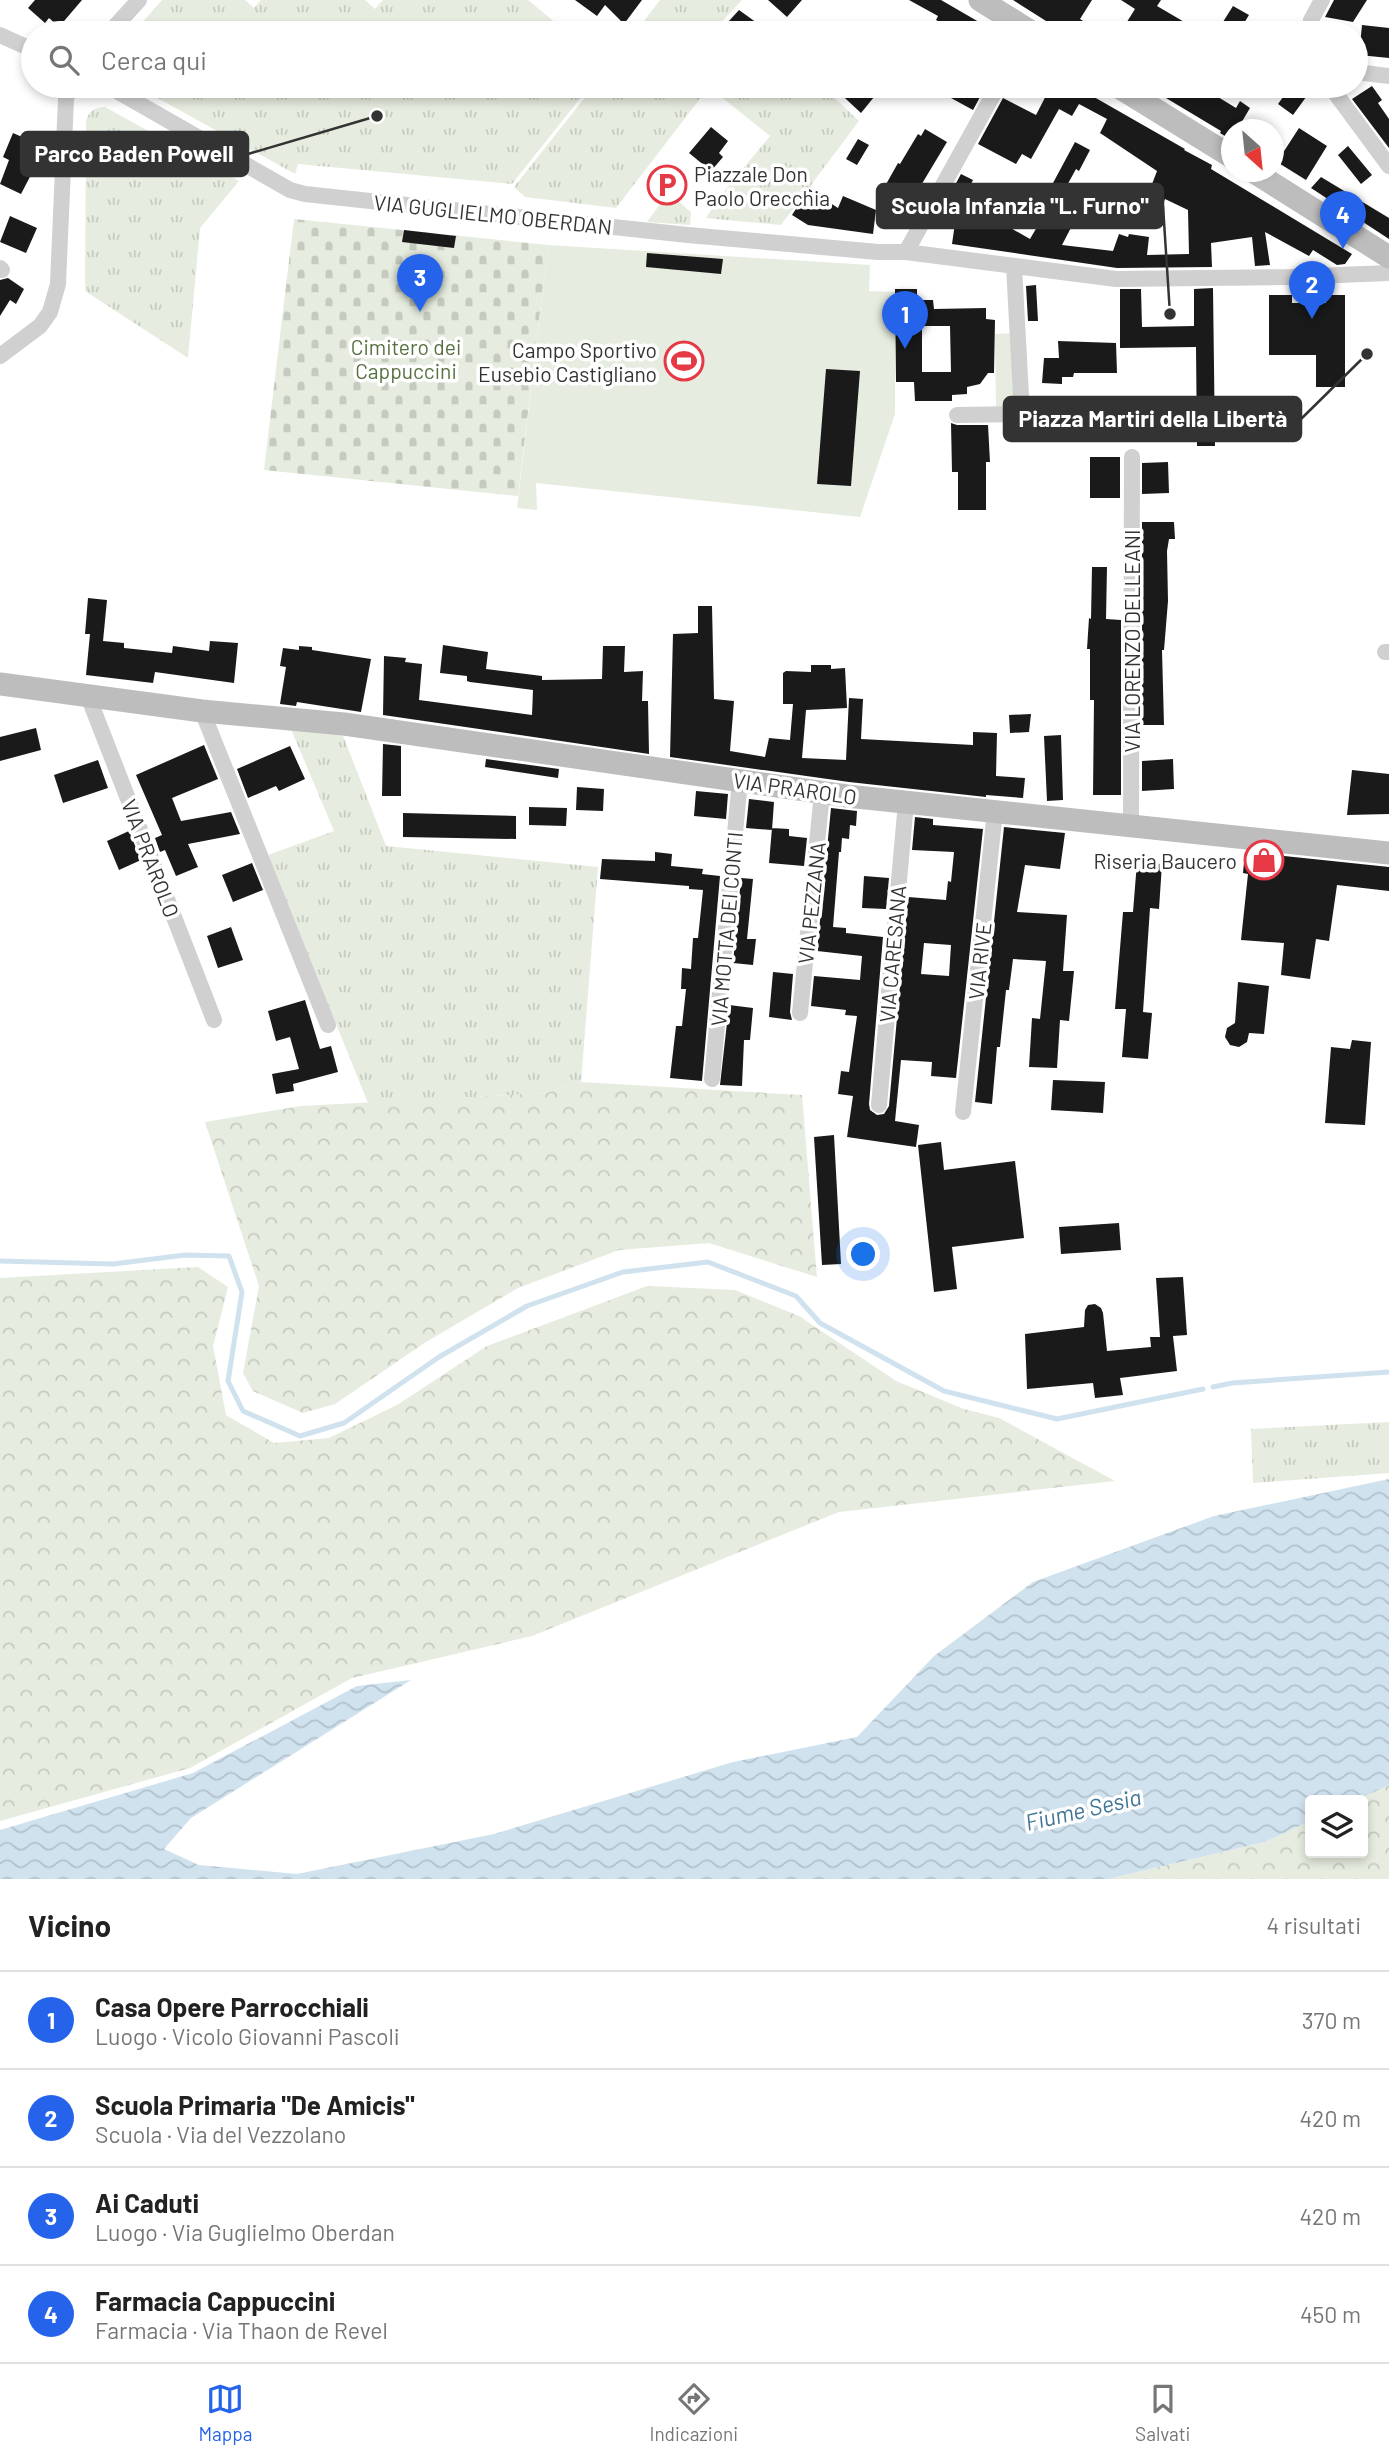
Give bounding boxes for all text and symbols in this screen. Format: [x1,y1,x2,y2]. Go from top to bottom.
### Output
search box [21,21,1368,98]
icon: search [45,41,83,79]
text: Cerca qui [101,44,207,75]
north arrow [1221,119,1284,182]
callout: Parco Baden Powell [21,132,248,176]
text: Parco Baden Powell [34,139,234,167]
place label: Piazzale Don Paolo Orecchia [694,161,830,210]
parking icon: Piazzale Don Paolo Orecchia [646,164,688,206]
callout: Scuola Infanzia "L. Furno" [877,184,1163,228]
street label: VIA GUGLIELMO OBERDAN [373,189,613,239]
text: Scuola Infanzia "L. Furno" [891,191,1149,219]
pin: 4 [1320,191,1366,249]
pin: 3 [397,254,443,312]
pin: 2 [1289,261,1335,319]
pin: 1 [882,291,928,349]
park label: Cimitero dei Cappuccini [351,334,461,383]
place label: Campo Sportivo Eusebio Castigliano [478,337,657,386]
sports icon: Campo Sportivo Eusebio Castigliano [663,340,705,382]
callout: Piazza Martiri della Libertà [1004,397,1301,441]
text: Piazza Martiri della Libertà [1019,404,1287,432]
street label: VIA LORENZO DELLEANI [1119,530,1144,752]
street label: VIA PRAROLO [732,767,858,809]
street label: VIA PRAROLO [117,795,185,921]
street label: VIA MOTTA DEI CONTI [705,831,747,1027]
shop icon: Riseria Baucero [1243,839,1285,881]
street label: VIA PEZZANA [792,840,830,965]
place label: Riseria Baucero [1094,848,1237,873]
street label: VIA CARESANA [874,884,910,1024]
street label: VIA RIVE [963,921,995,1001]
your location [846,1237,880,1271]
water label: Fiume Sesia [1022,1782,1144,1836]
map controls [1305,1795,1368,1858]
button: layers [1305,1795,1368,1858]
text: Vicino [28,1907,111,1943]
text: 4 risultati [1267,1911,1361,1939]
text: Casa Opere Parrocchiali [95,1991,369,2022]
text: 1 [47,2006,55,2034]
text: 370 m [1302,2006,1361,2034]
text: Luogo · Vicolo Giovanni Pascoli [95,2022,400,2050]
text: Scuola Primaria "De Amicis" [95,2089,415,2120]
text: 2 [45,2104,57,2132]
text: 420 m [1299,2104,1361,2132]
text: Scuola · Via del Vezzolano [95,2120,346,2148]
text: Ai Caduti [95,2187,199,2218]
text: 3 [45,2202,57,2230]
text: 420 m [1299,2202,1361,2230]
text: Luogo · Via Guglielmo Oberdan [95,2218,395,2246]
text: Farmacia Cappuccini [95,2285,335,2316]
text: 4 [44,2300,58,2328]
text: 450 m [1300,2300,1361,2328]
text: Farmacia · Via Thaon de Revel [95,2316,388,2344]
tab: Mappa [199,2380,252,2445]
tab: Indicazioni [650,2380,738,2445]
tab: Salvati [1135,2380,1190,2445]

